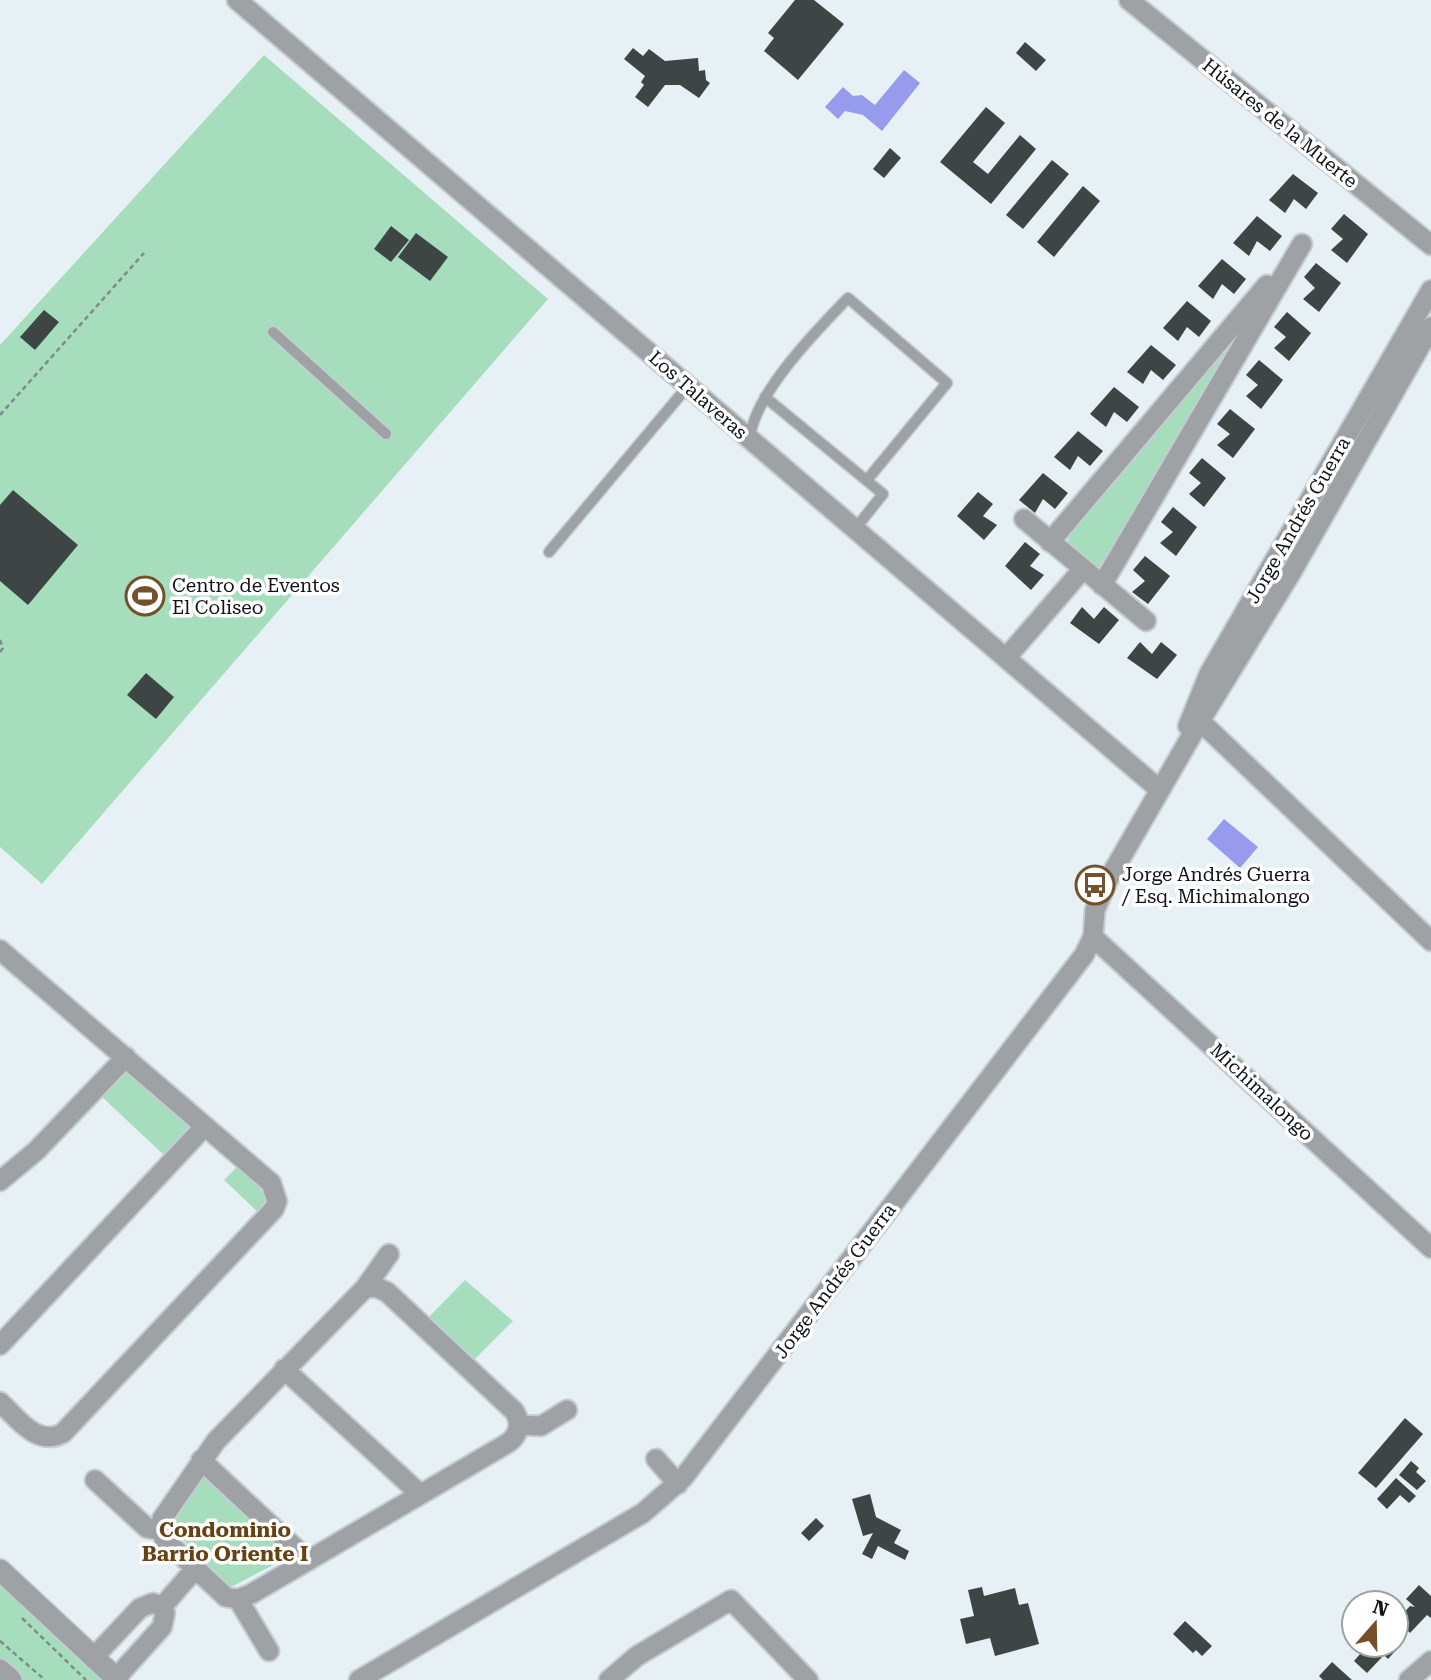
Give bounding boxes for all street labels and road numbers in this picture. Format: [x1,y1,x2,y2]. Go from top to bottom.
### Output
street label: Húsares de la Muerte [1198,53,1362,193]
street label: Los Talaveras [644,346,752,444]
street label: Jorge Andrés Guerra [1241,432,1355,607]
street label: Michimalongo [1206,1038,1318,1146]
street label: Jorge Andrés Guerra [769,1198,901,1363]

